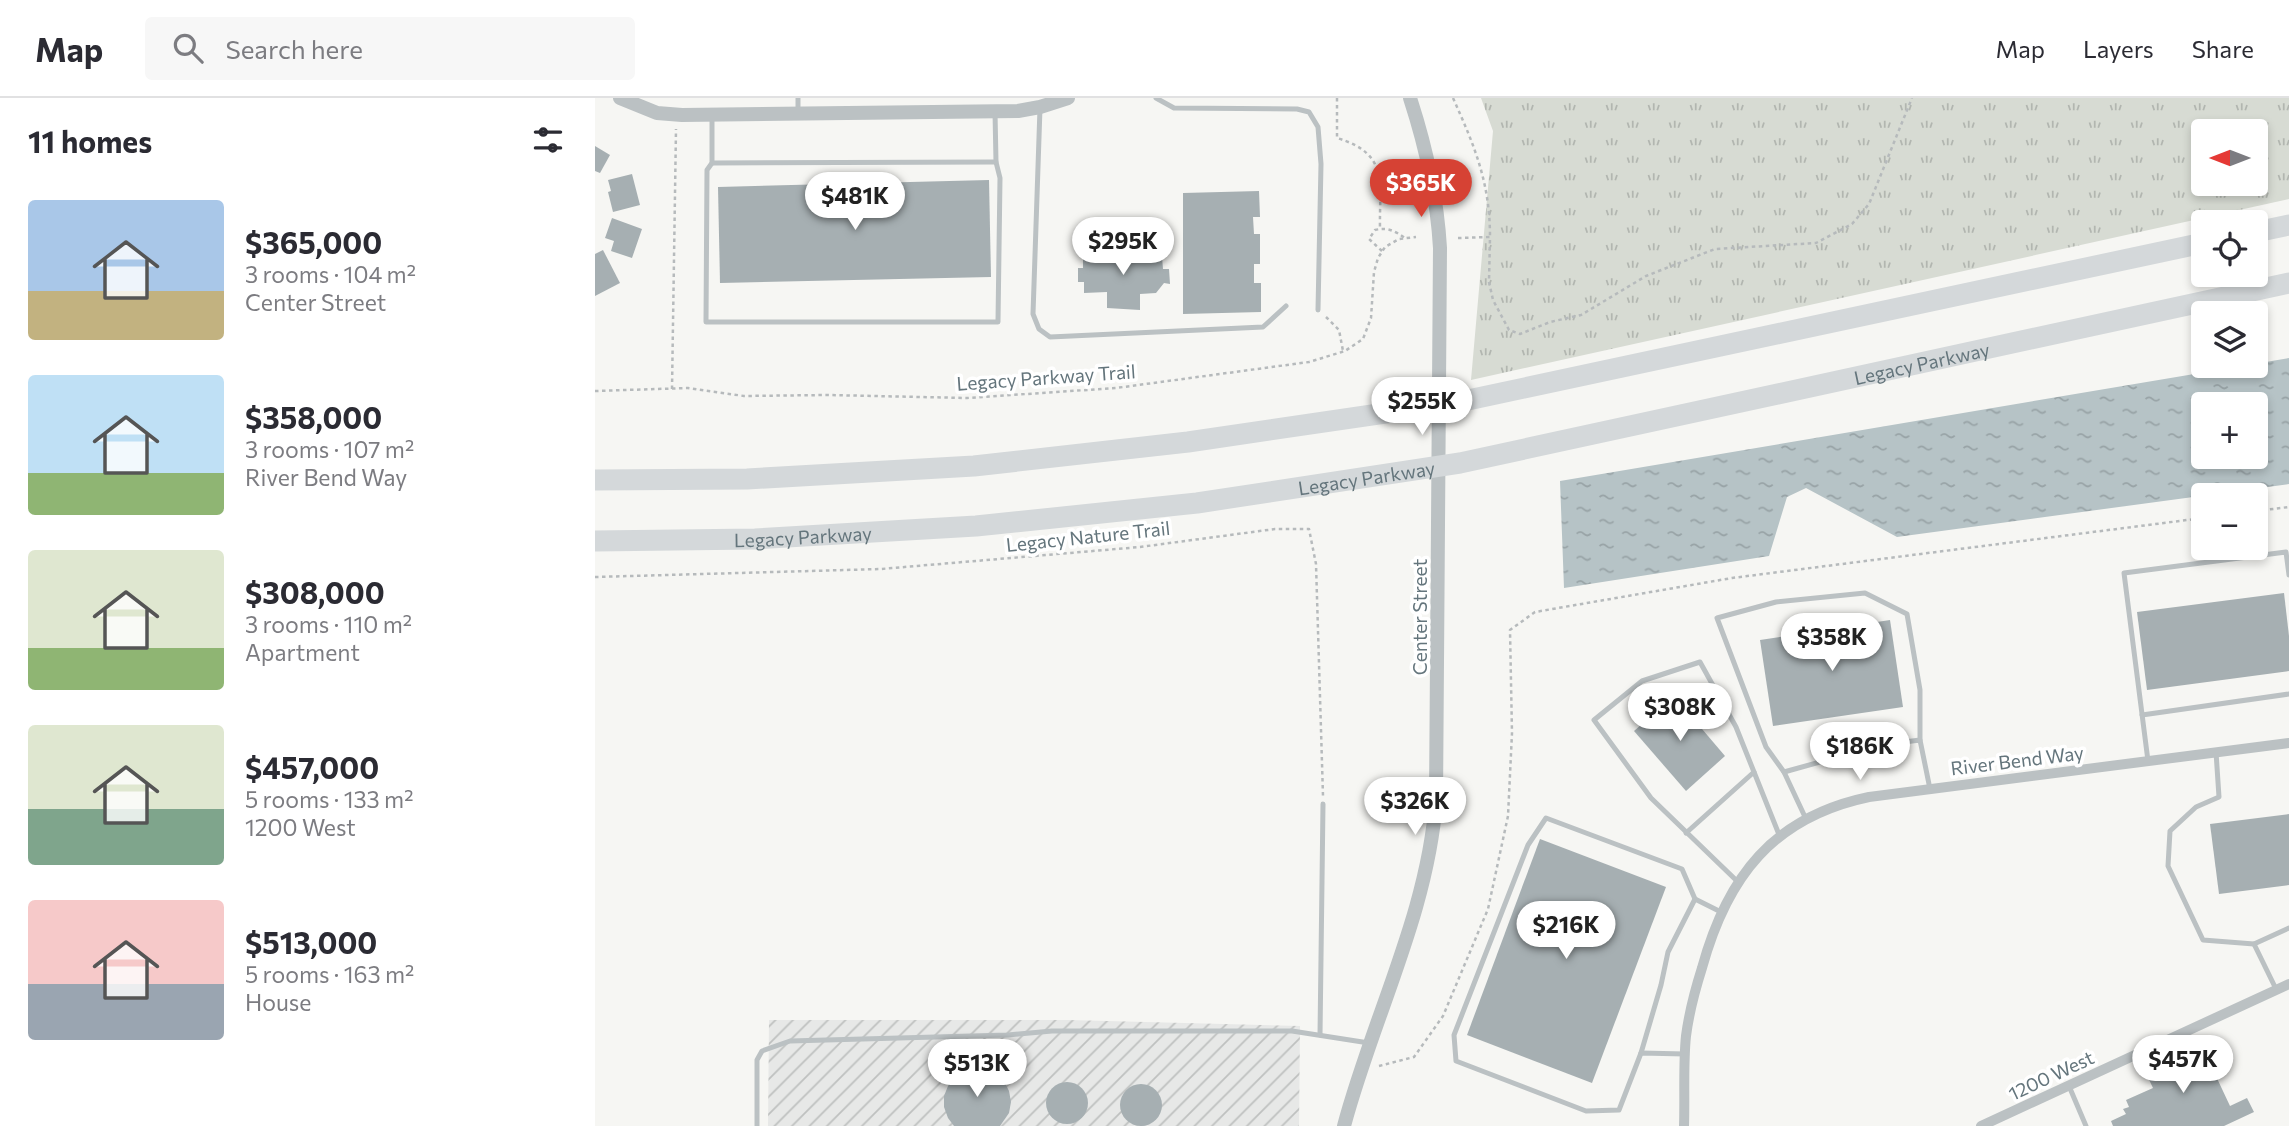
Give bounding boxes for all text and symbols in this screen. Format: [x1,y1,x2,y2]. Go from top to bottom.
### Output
search box [145,17,635,80]
text: Map [35,28,103,69]
icon: search [169,29,207,67]
text: Search here [225,33,363,64]
text: Map [1996,34,2045,63]
text: Layers [2083,34,2154,63]
text: Share [2192,34,2254,63]
north arrow [2191,119,2268,196]
map controls [2191,119,2268,560]
icon: filters [529,121,567,159]
text: 11 homes [28,122,152,159]
pin: $365K [1372,159,1470,219]
text: $365K [1386,168,1456,196]
pin: $481K [806,172,904,232]
text: $481K [821,181,889,209]
button: locate [2191,210,2268,287]
pin: $295K [1074,218,1172,277]
text: $365,000 [245,223,382,260]
text: $295K [1088,226,1158,254]
icon: home [84,228,168,312]
text: 3 rooms · 104 m² [245,260,416,288]
text: Center Street [245,288,386,316]
button: layers [2191,301,2268,378]
street label: Legacy Parkway [1852,337,1992,389]
street label: Legacy Parkway Trail [956,359,1136,395]
pin: $255K [1373,378,1471,437]
text: $255K [1387,386,1457,414]
button: + [2191,392,2268,469]
text: $358,000 [245,398,382,435]
icon: home [84,403,168,487]
text: 3 rooms · 107 m² [245,435,414,463]
street label: Legacy Parkway [1296,455,1437,499]
text: River Bend Way [245,463,407,491]
button: − [2191,483,2268,560]
street label: Legacy Nature Trail [1005,516,1171,556]
street label: Legacy Parkway [734,521,873,551]
street label: Center Street [1408,559,1431,675]
text: $308,000 [245,573,385,610]
icon: home [84,578,168,662]
text: 3 rooms · 110 m² [245,610,412,638]
pin: $358K [1783,614,1881,673]
text: $358K [1797,622,1867,650]
text: Apartment [245,638,360,666]
pin: $308K [1631,684,1729,743]
text: $308K [1644,692,1716,720]
pin: $186K [1811,722,1909,782]
text: $186K [1826,731,1894,759]
street label: River Bend Way [1949,740,2085,780]
text: $457,000 [245,748,379,785]
icon: home [84,753,168,837]
pin: $326K [1366,778,1464,837]
text: 5 rooms · 133 m² [245,785,413,813]
text: $326K [1380,786,1450,814]
text: 1200 West [245,813,356,841]
pin: $216K [1517,902,1615,961]
text: $216K [1533,910,1599,938]
text: $513,000 [245,923,377,960]
icon: home [84,928,168,1012]
text: 5 rooms · 163 m² [245,960,414,988]
text: House [245,988,311,1016]
pin: $457K [2134,1035,2232,1095]
pin: $513K [928,1040,1026,1099]
text: $457K [2148,1044,2218,1072]
street label: 1200 West [2005,1045,2098,1105]
text: $513K [944,1048,1010,1076]

